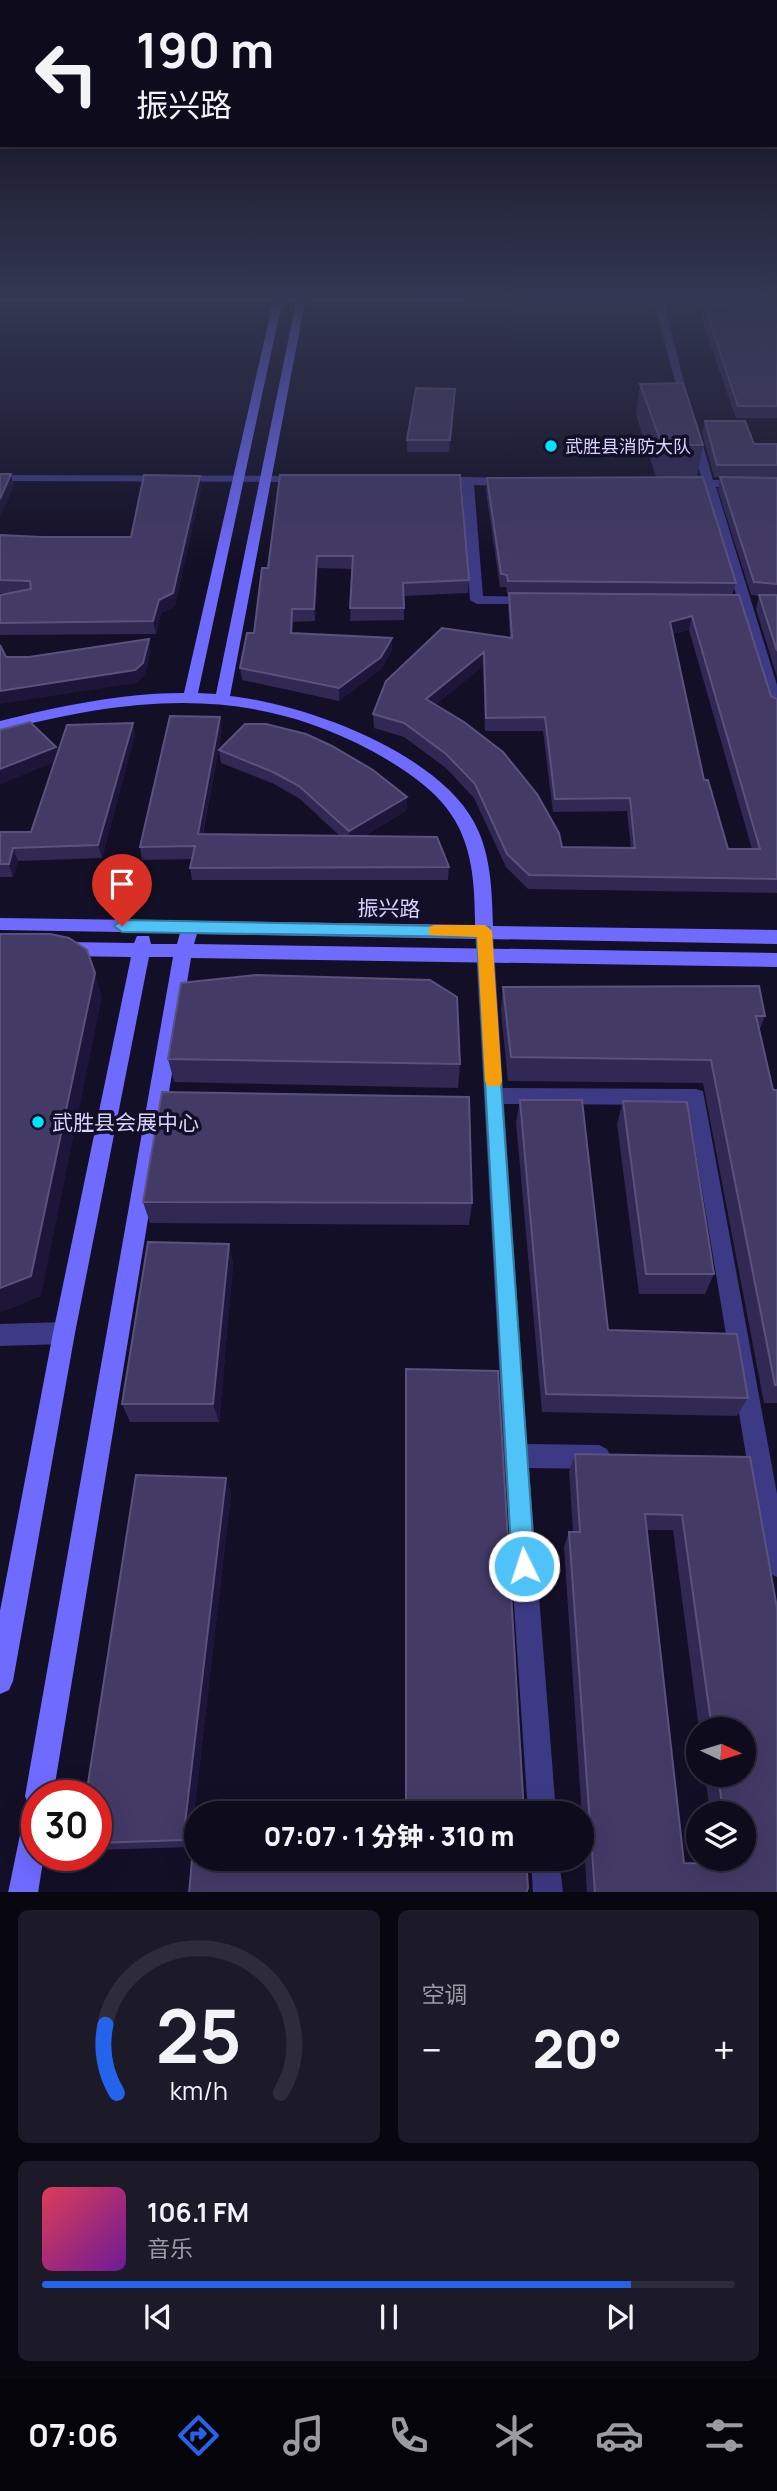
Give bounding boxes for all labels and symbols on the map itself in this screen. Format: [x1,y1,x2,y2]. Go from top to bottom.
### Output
place label: 武胜县消防大队 [565,434,691,458]
marker: 武胜县消防大队 [543,438,559,454]
pin [92,854,152,926]
street label: 振兴路 [357,893,421,923]
place label: 武胜县会展中心 [52,1108,199,1136]
marker: 武胜县会展中心 [30,1114,46,1130]
position arrow [487,1529,561,1603]
north arrow [686,1717,756,1787]
speed limit sign: 30 [21,1780,112,1871]

